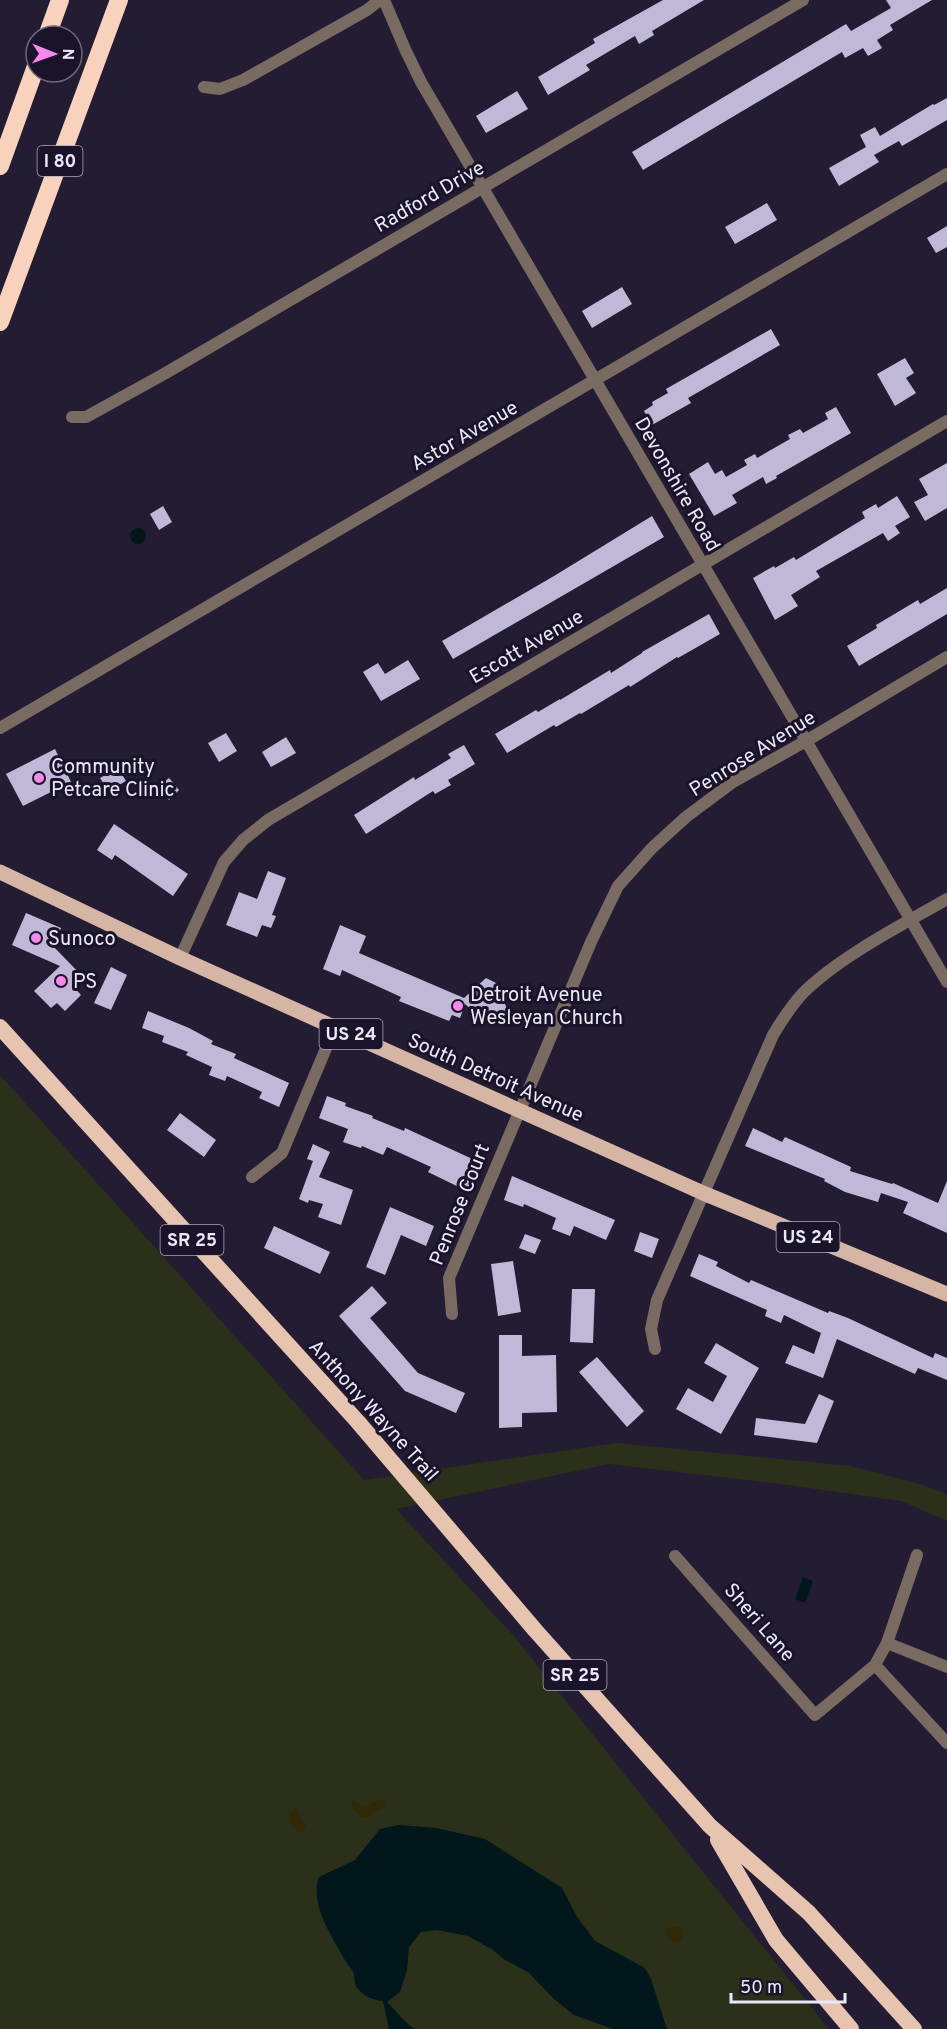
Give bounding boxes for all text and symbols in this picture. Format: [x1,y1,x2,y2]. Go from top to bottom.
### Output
north arrow [24,24,84,84]
text: N [57,48,77,60]
road number: I 80 [38,146,82,176]
street label: Radford Drive [370,156,490,240]
street label: Astor Avenue [407,396,523,478]
street label: Devonshire Road [627,413,725,557]
street label: Escott Avenue [465,605,589,691]
street label: Penrose Avenue [685,705,821,804]
place label: Community Petcare Clinic [51,755,175,804]
marker: Community Petcare Clinic [32,771,46,785]
place label: Sunoco [48,927,116,953]
marker: Sunoco [29,931,43,945]
place label: PS [73,970,97,996]
marker: PS [54,974,68,988]
place label: Detroit Avenue Wesleyan Church [470,983,623,1032]
marker: Detroit Avenue Wesleyan Church [451,999,465,1013]
road number: US 24 [320,1019,382,1049]
street label: South Detroit Avenue [403,1028,587,1129]
street label: Penrose Court [425,1140,497,1270]
road number: US 24 [776,1222,840,1252]
road number: SR 25 [160,1225,224,1255]
street label: Anthony Wayne Trail [302,1335,443,1488]
street label: Sheri Lane [717,1578,800,1668]
road number: SR 25 [544,1660,606,1690]
scale bar [731,1966,845,2004]
text: 50 m [740,1977,782,2000]

